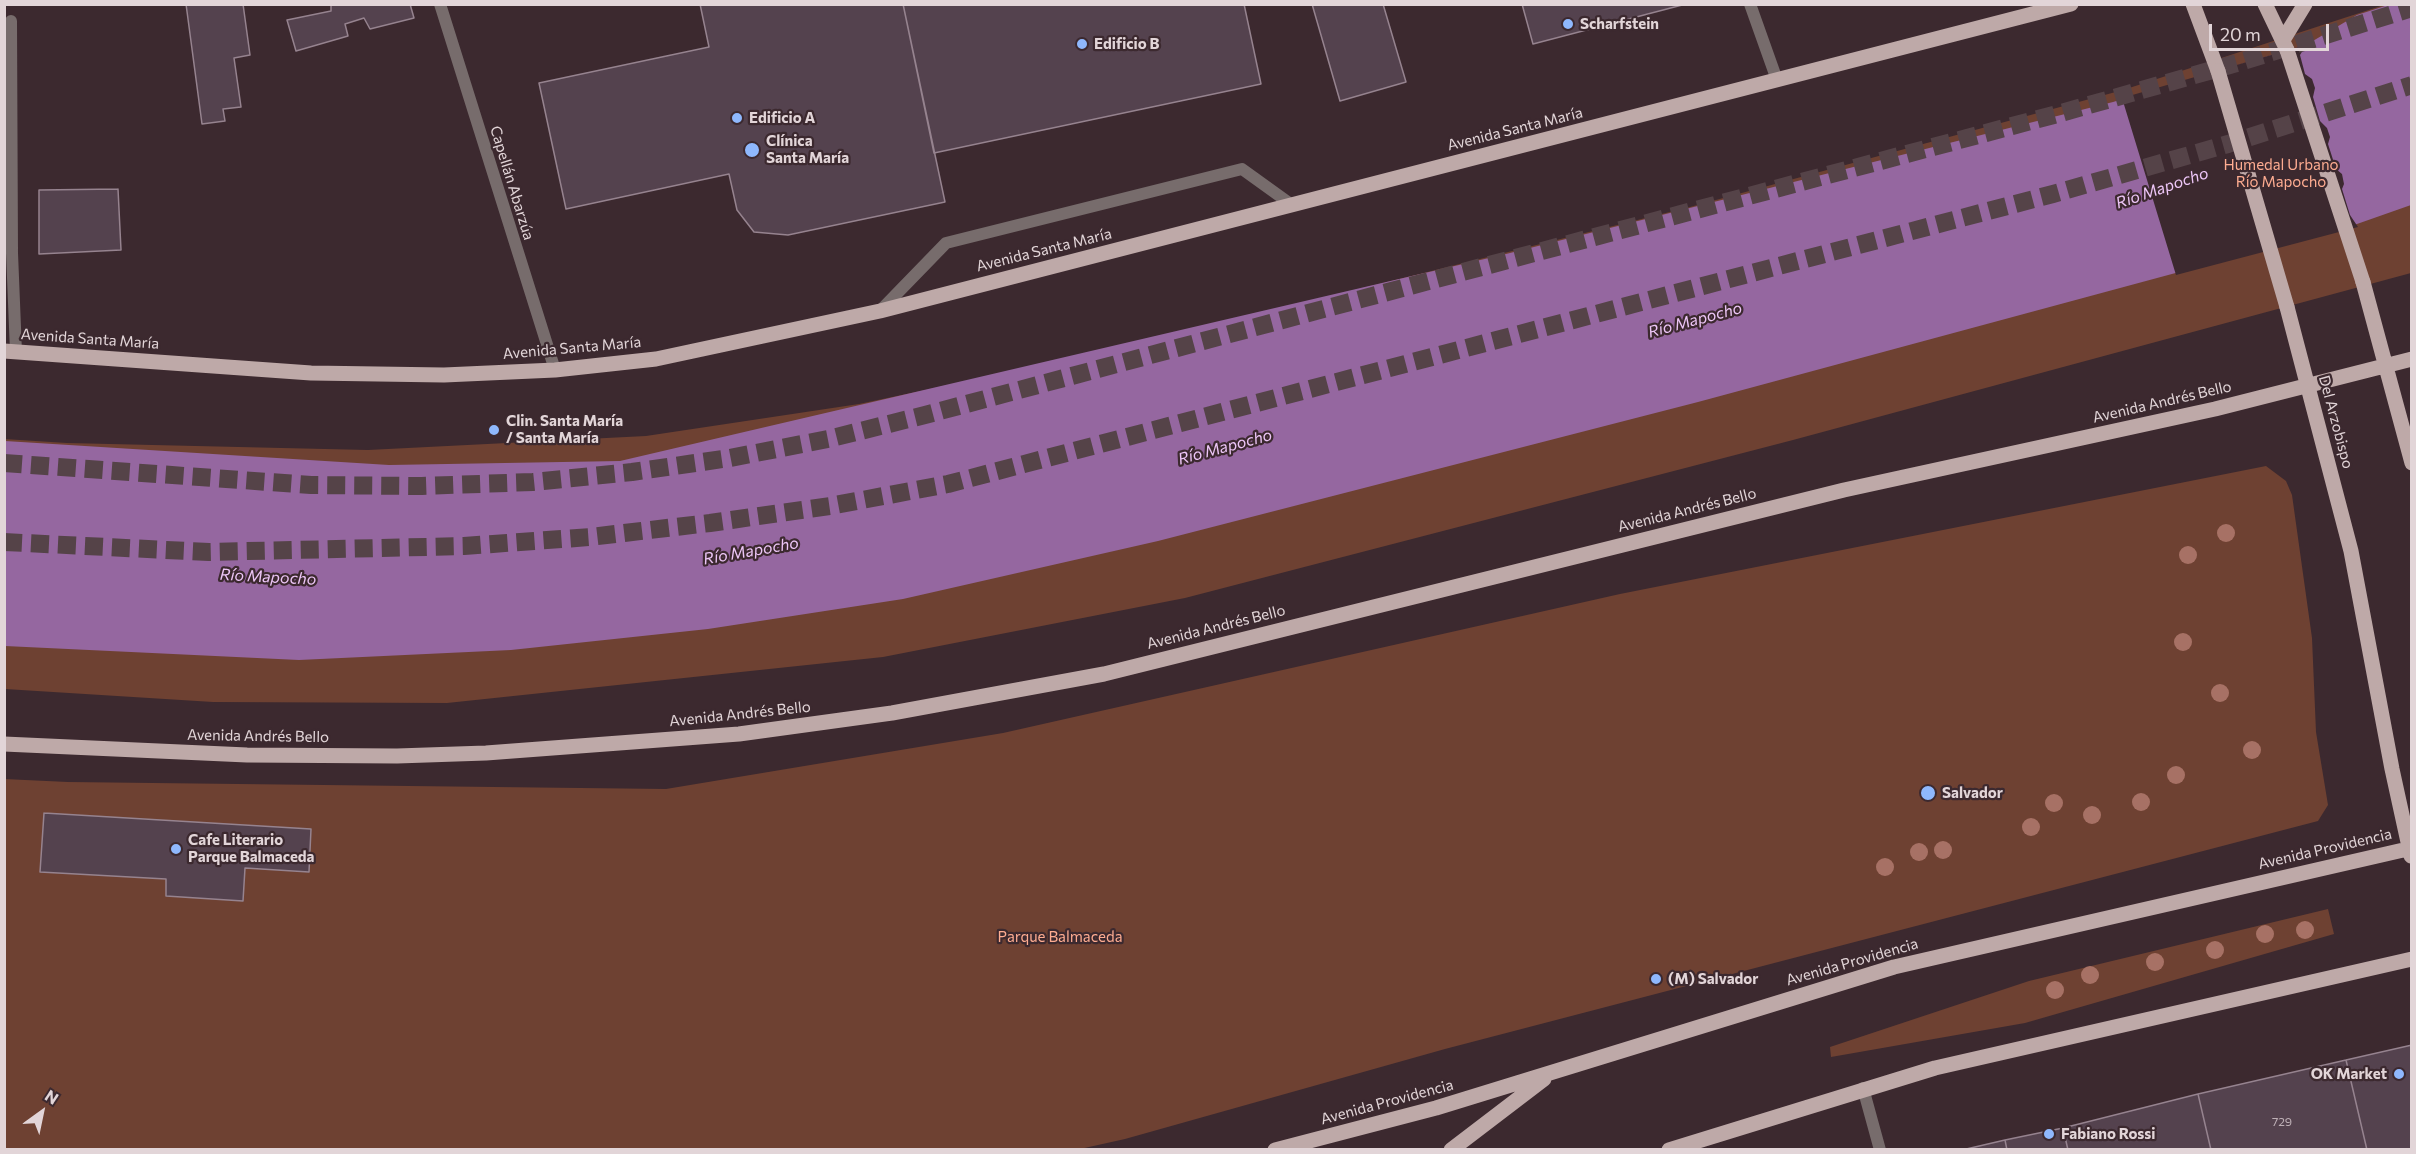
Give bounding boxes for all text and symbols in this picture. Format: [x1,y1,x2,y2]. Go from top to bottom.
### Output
scale bar [2212,12,2332,50]
place label: Scharfstein [1580,15,1659,33]
marker: Scharfstein [1561,17,1575,31]
text: 20 m [2220,23,2261,45]
place label: Edificio B [1094,35,1159,53]
marker: Edificio B [1075,37,1089,51]
street label: Avenida Santa María [1445,103,1585,155]
place label: Edificio A [749,109,815,127]
marker: Edificio A [730,111,744,125]
street label: Capellán Abarzúa [486,124,538,242]
place label: Clínica Santa María [766,132,849,167]
marker: Clínica Santa María [743,141,761,159]
park label: Humedal Urbano Río Mapocho [2223,156,2339,191]
water label: Río Mapocho [2113,163,2211,213]
street label: Avenida Santa María [974,224,1114,276]
water label: Río Mapocho [1646,298,1744,342]
street label: Avenida Santa María [20,325,160,353]
street label: Avenida Santa María [502,333,642,363]
street label: Del Arzobispo [2315,373,2357,471]
street label: Avenida Andrés Bello [2091,377,2233,427]
place label: Clin. Santa María / Santa María [506,412,623,447]
marker: Clin. Santa María / Santa María [487,423,501,437]
water label: Río Mapocho [1176,425,1274,469]
street label: Avenida Andrés Bello [1616,484,1758,536]
water label: Río Mapocho [702,533,800,569]
water label: Río Mapocho [219,565,317,589]
street label: Avenida Andrés Bello [1145,601,1287,653]
street label: Avenida Andrés Bello [668,698,812,730]
street label: Avenida Andrés Bello [187,726,329,746]
marker: Salvador [1919,784,1937,802]
place label: Salvador [1942,784,2003,802]
street label: Avenida Providencia [2256,825,2394,873]
place label: Cafe Literario Parque Balmaceda [188,831,315,866]
marker: Cafe Literario Parque Balmaceda [169,842,183,856]
park label: Parque Balmaceda [997,928,1123,946]
street label: Avenida Providencia [1784,935,1920,989]
place label: (M) Salvador [1668,970,1759,988]
marker: (M) Salvador [1649,972,1663,986]
place label: OK Market [2311,1065,2387,1083]
marker: OK Market [2392,1067,2406,1081]
street label: Avenida Providencia [1319,1076,1455,1128]
north arrow [12,1082,72,1142]
text: N [42,1085,62,1108]
house number: 729 [2272,1115,2292,1129]
place label: Fabiano Rossi [2061,1125,2155,1143]
marker: Fabiano Rossi [2042,1127,2056,1141]

